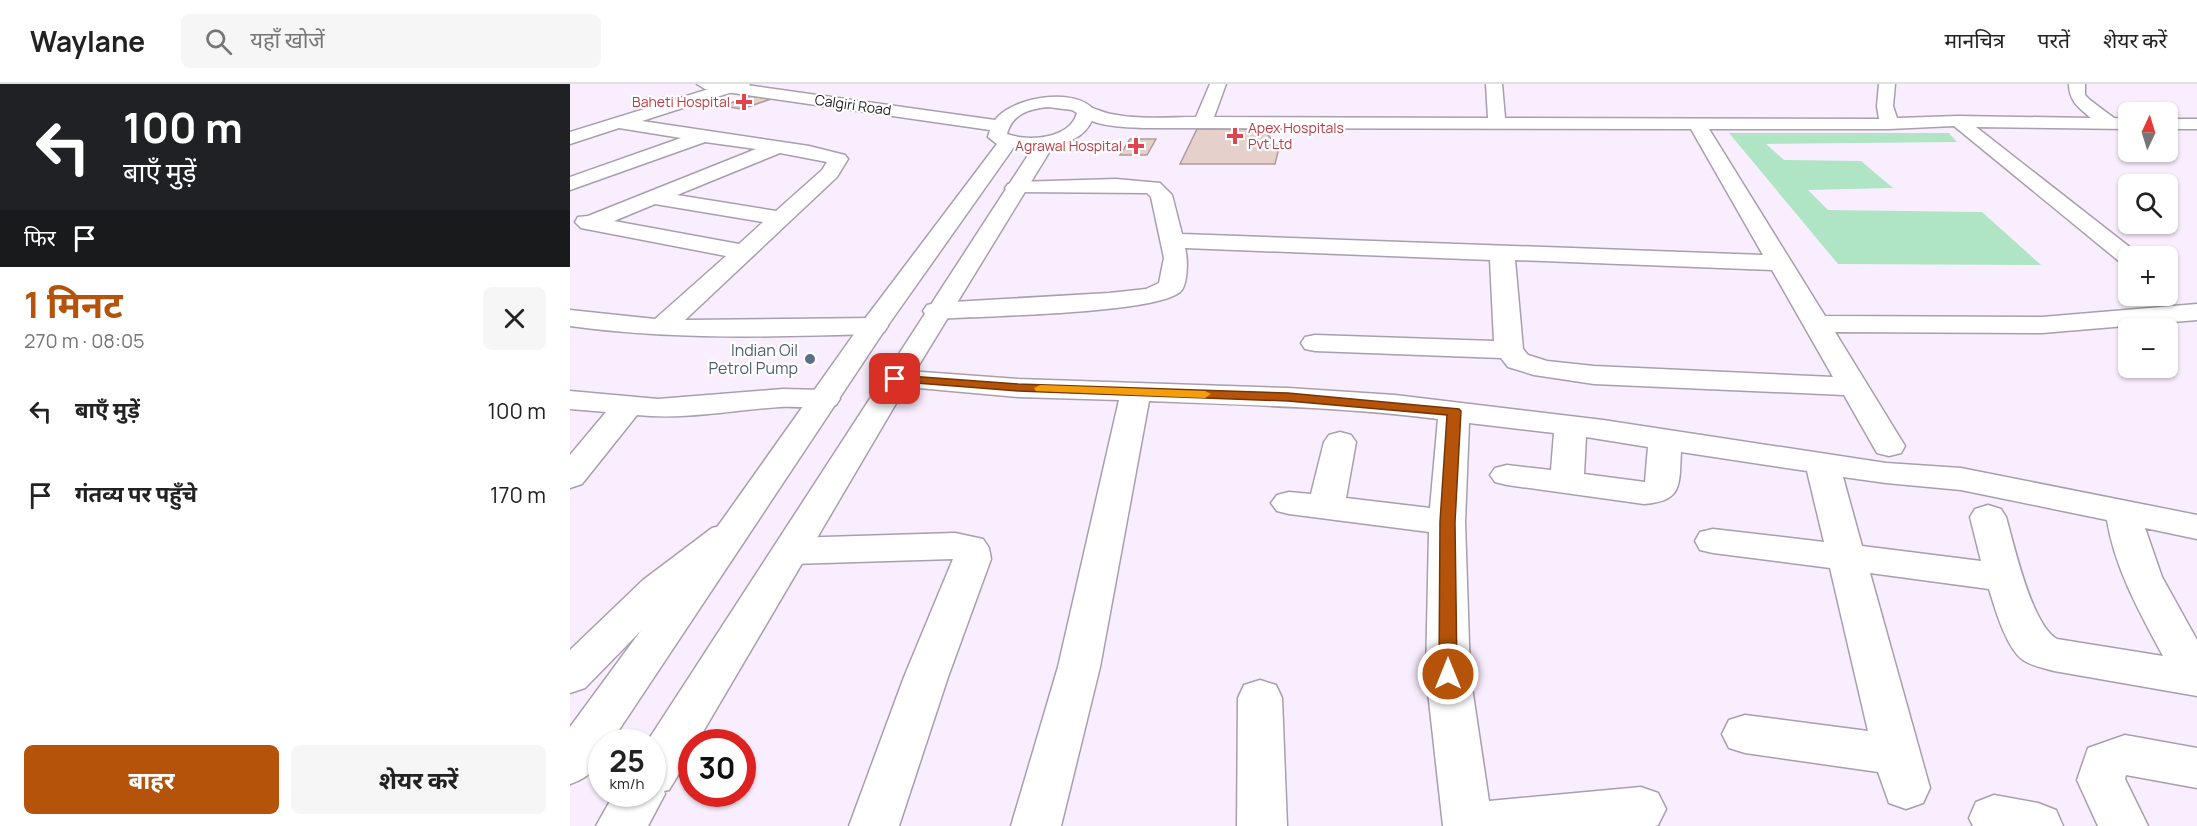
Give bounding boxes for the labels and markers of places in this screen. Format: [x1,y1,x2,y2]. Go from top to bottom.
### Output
place label: Baheti Hospital [632,92,730,111]
marker: Baheti Hospital [735,93,753,111]
place label: Apex Hospitals Pvt Ltd [1248,118,1344,153]
marker: Apex Hospitals Pvt Ltd [1226,127,1244,145]
place label: Agrawal Hospital [1015,136,1122,155]
marker: Agrawal Hospital [1127,137,1145,155]
place label: Indian Oil Petrol Pump [708,339,798,379]
marker: Indian Oil Petrol Pump [803,352,817,366]
pin [869,353,920,404]

